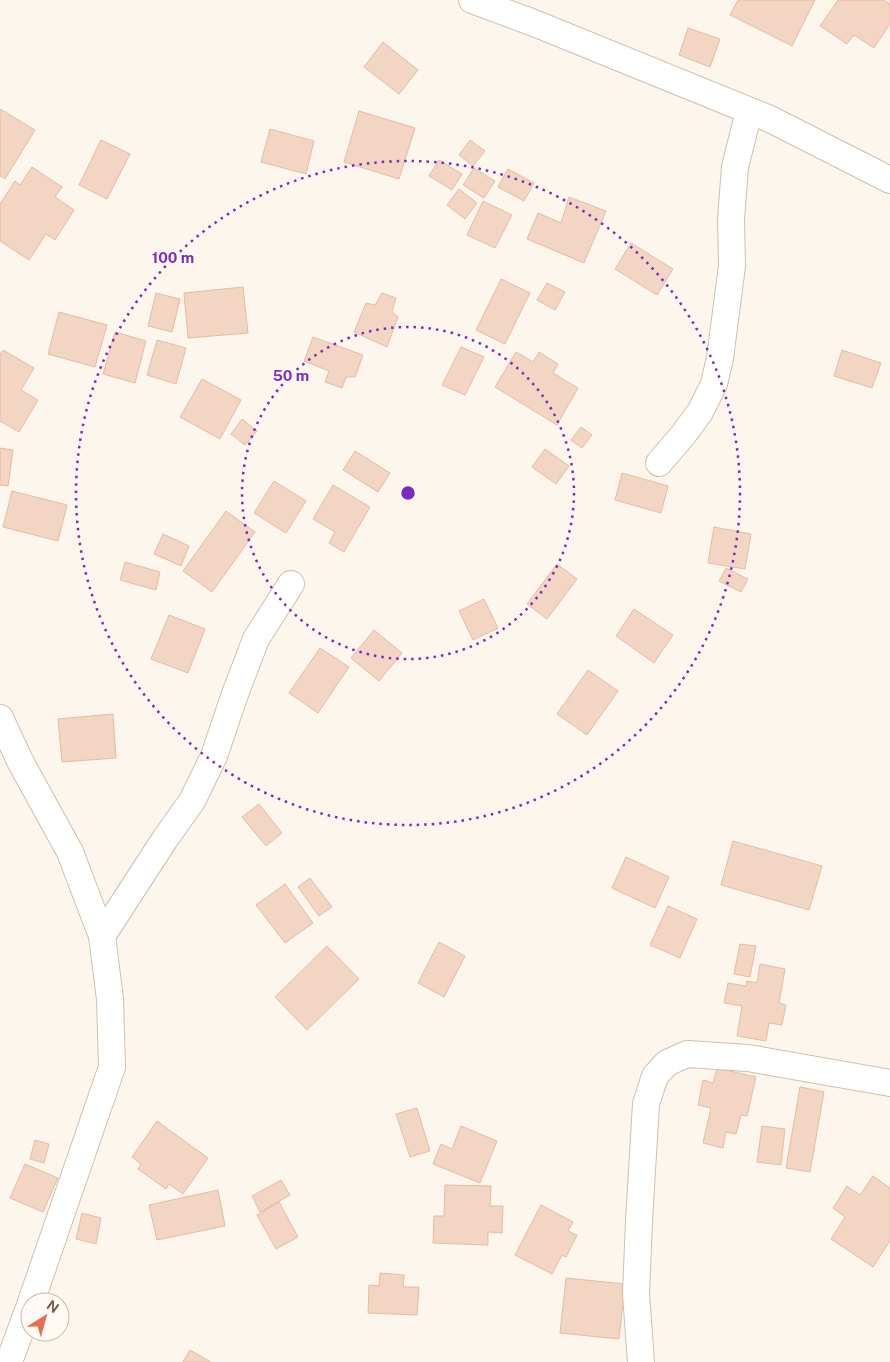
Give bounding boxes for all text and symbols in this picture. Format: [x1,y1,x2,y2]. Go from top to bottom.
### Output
text: 100 m [152,249,194,266]
text: 50 m [273,367,309,384]
centre of rings [399,484,417,502]
north arrow [20,1292,70,1342]
text: N [44,1297,62,1316]

